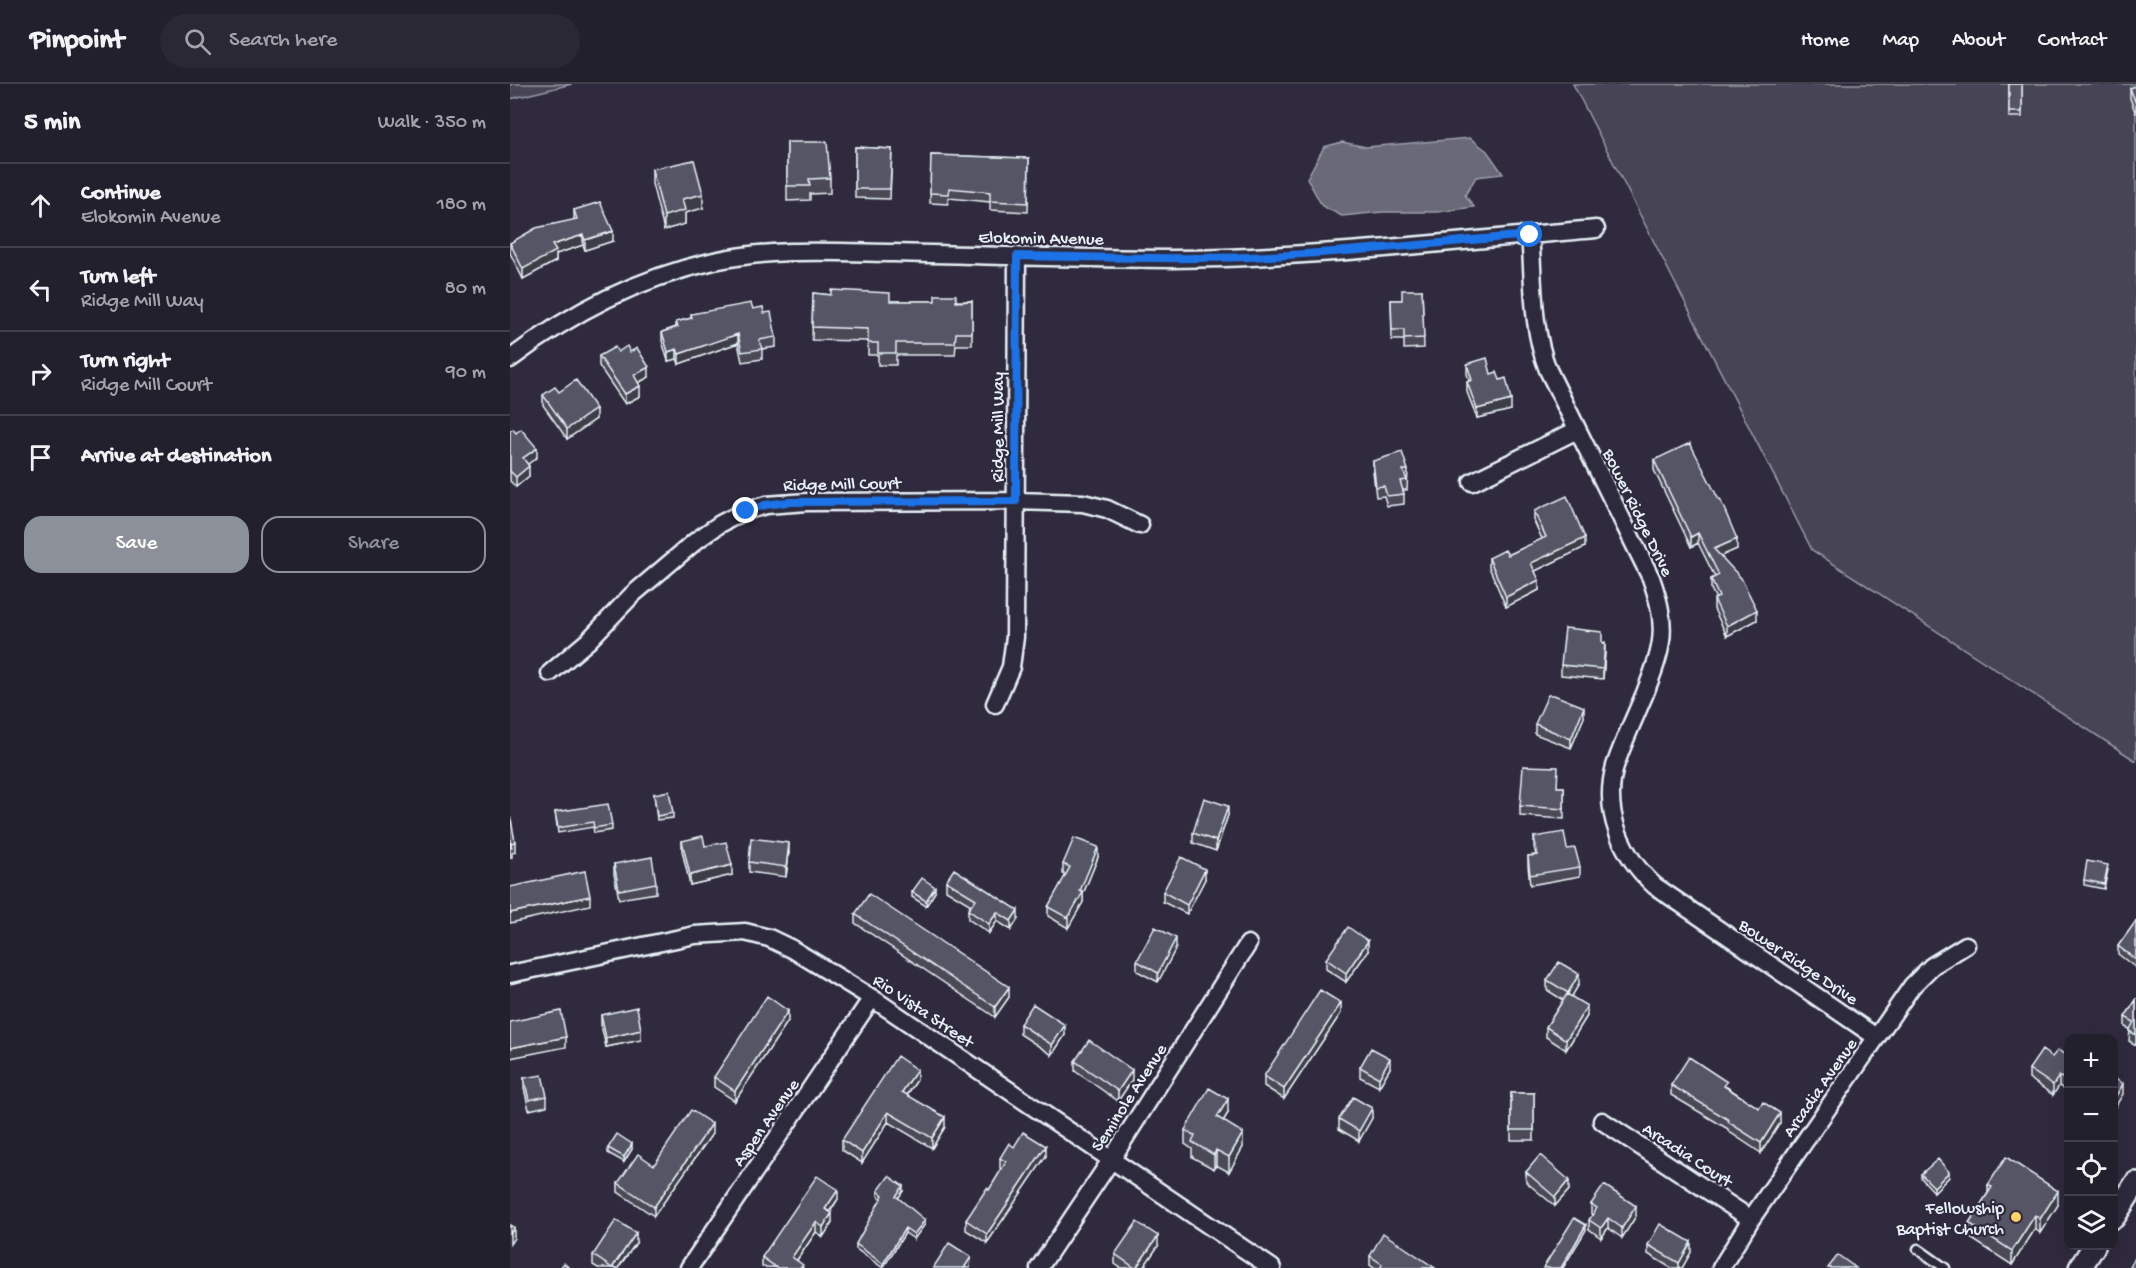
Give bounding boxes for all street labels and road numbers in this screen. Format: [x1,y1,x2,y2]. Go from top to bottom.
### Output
street label: Elokomin Avenue [978,228,1105,251]
street label: Ridge Mill Way [989,372,1010,482]
street label: Bower Ridge Drive [1596,445,1677,581]
street label: Ridge Mill Court [783,474,903,497]
street label: Bower Ridge Drive [1733,915,1862,1011]
street label: Rio Vista Street [868,971,978,1054]
street label: Arcadia Avenue [1779,1034,1863,1142]
street label: Seminole Avenue [1088,1040,1173,1156]
street label: Aspen Avenue [729,1075,805,1171]
street label: Arcadia Court [1638,1119,1737,1194]

